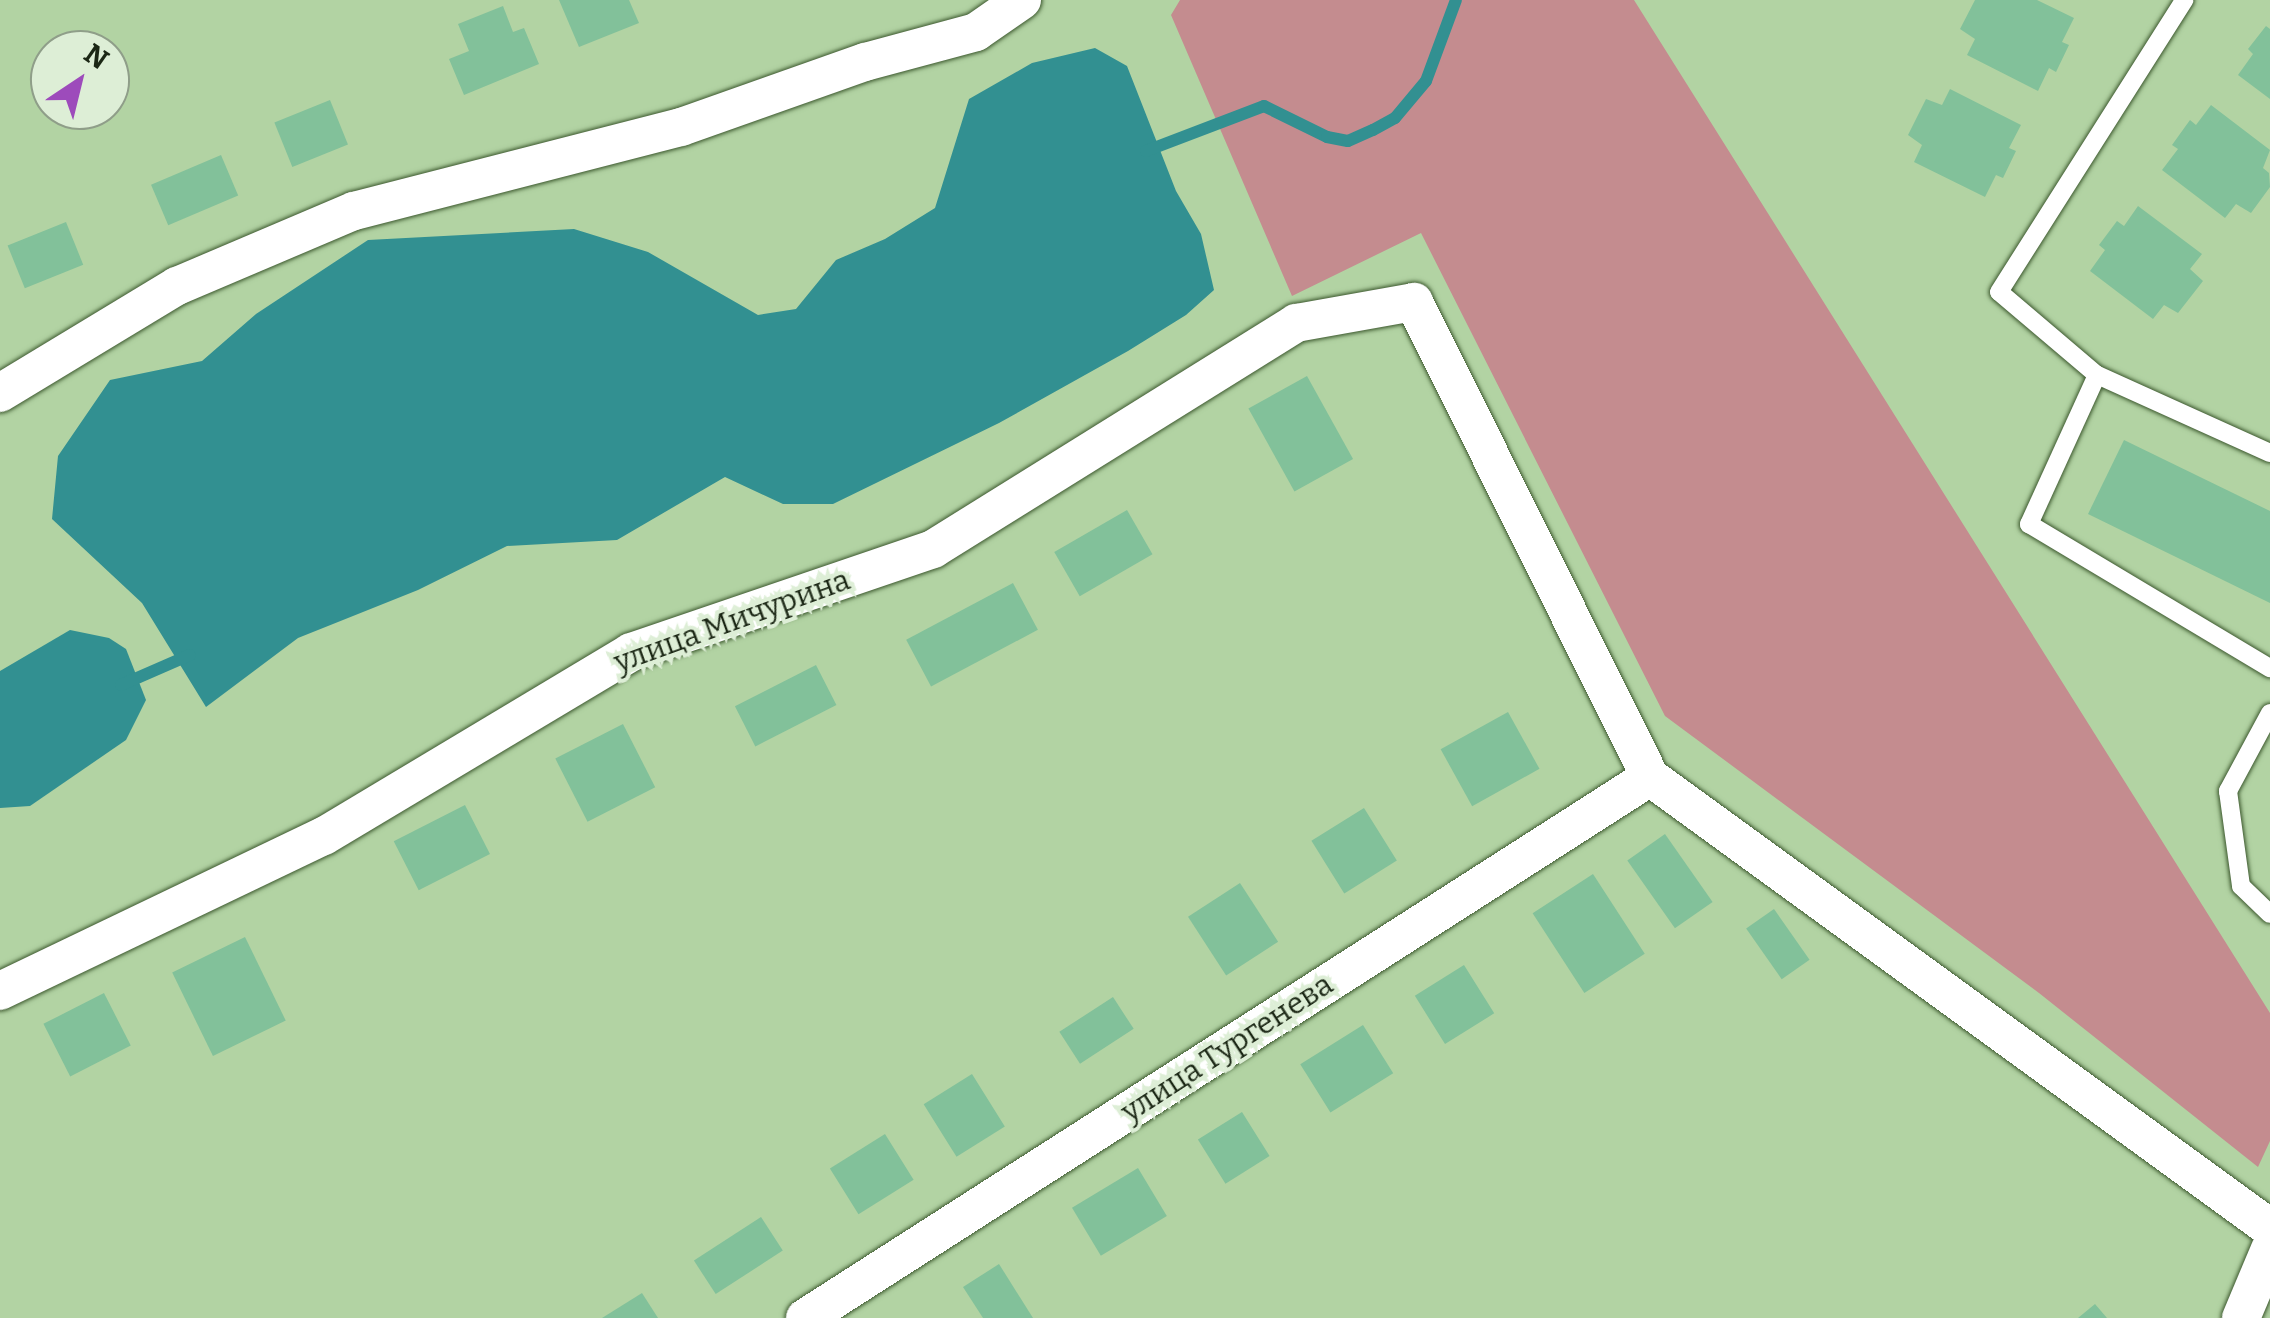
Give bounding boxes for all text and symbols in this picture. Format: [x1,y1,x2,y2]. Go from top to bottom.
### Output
north arrow [30,30,130,130]
text: N [78,37,115,76]
street label: улица Мичурина [609,562,855,680]
street label: улица Тургенева [1114,966,1340,1130]

